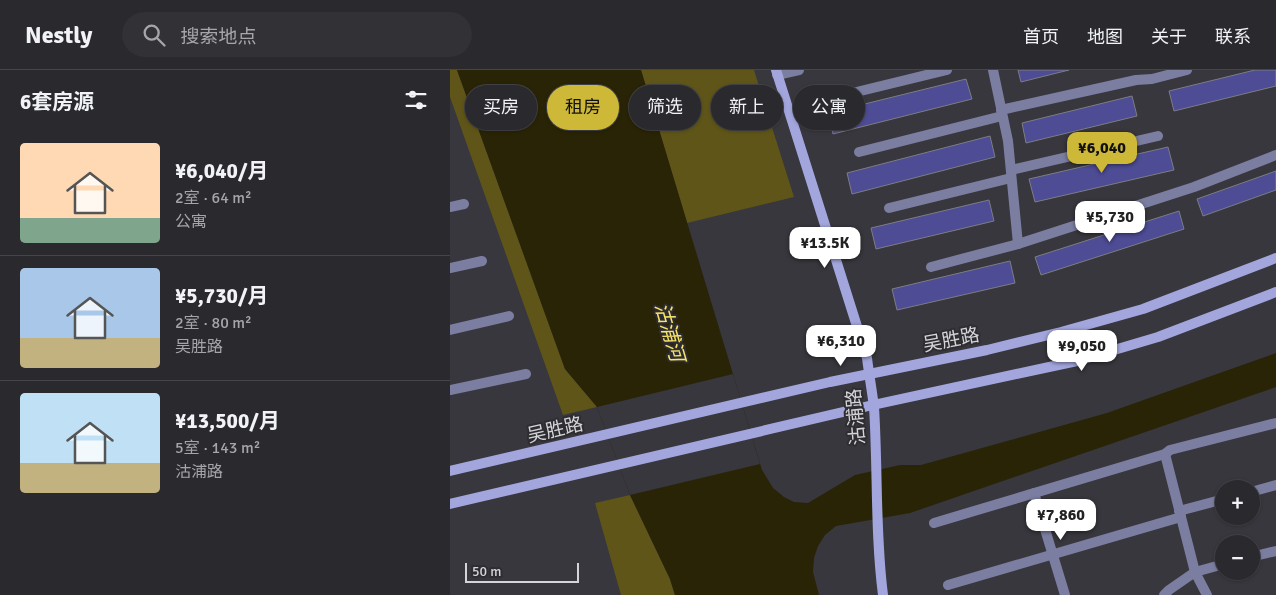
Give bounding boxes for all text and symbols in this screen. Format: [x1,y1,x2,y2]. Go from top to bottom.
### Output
search box [122,12,472,57]
text: Nestly [25,20,92,50]
icon: search [140,21,168,49]
text: 搜索地点 [180,25,256,49]
text: 首页 [1023,26,1059,48]
text: 地图 [1087,26,1123,48]
text: 关于 [1151,26,1187,48]
text: 联系 [1215,26,1251,48]
chip: 买房 [465,85,537,130]
chip: 租房 [547,85,619,130]
chip: 筛选 [629,85,701,130]
chip: 新上 [711,85,783,130]
chip: 公寓 [793,85,865,130]
icon: filters [402,86,430,114]
text: 6套房源 [20,89,94,115]
pin: ¥6,040 [1061,132,1143,174]
text: ¥6,040 [1078,138,1126,158]
text: ¥6,040/月 [175,158,268,184]
icon: home [60,163,120,223]
text: 2室 · 64 m² [175,188,252,208]
pin: ¥5,730 [1069,200,1151,243]
text: ¥5,730 [1086,207,1134,227]
text: 公寓 [175,212,207,232]
pin: ¥13.5K [784,226,866,269]
text: ¥13.5K [800,233,850,253]
text: ¥5,730/月 [175,283,268,309]
icon: home [60,288,120,348]
water label: 沽浦河 [649,300,691,368]
text: 2室 · 80 m² [175,313,252,333]
street label: 吴胜路 [921,323,981,357]
pin: ¥6,310 [800,324,882,367]
pin: ¥9,050 [1041,330,1123,372]
text: ¥6,310 [817,331,865,351]
text: ¥9,050 [1058,336,1106,356]
text: 吴胜路 [175,337,223,357]
street label: 沽浦路 [842,387,870,446]
text: ¥13,500/月 [175,408,280,434]
street label: 吴胜路 [525,412,586,448]
icon: home [60,413,120,473]
text: 5室 · 143 m² [175,438,260,458]
text: 沽浦路 [175,462,223,482]
map controls [1215,480,1260,580]
button: + [1215,480,1260,525]
pin: ¥7,860 [1020,498,1102,541]
text: ¥7,860 [1037,505,1085,525]
button: − [1215,535,1260,580]
scale bar [465,560,579,583]
text: 50 m [472,563,501,580]

